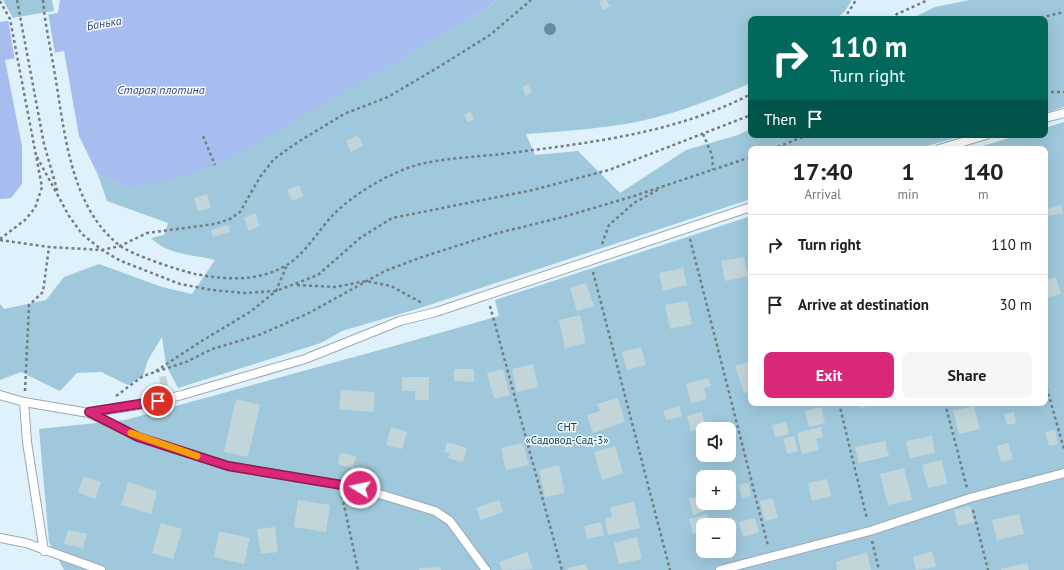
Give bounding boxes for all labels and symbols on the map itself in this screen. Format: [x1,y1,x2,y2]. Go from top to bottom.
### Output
water label: Банька [86,13,123,33]
water label: Старая плотина [117,82,205,97]
pin [141,384,175,418]
park label: СНТ «Садовод-Сад-3» [526,420,608,447]
position arrow [339,467,381,509]

